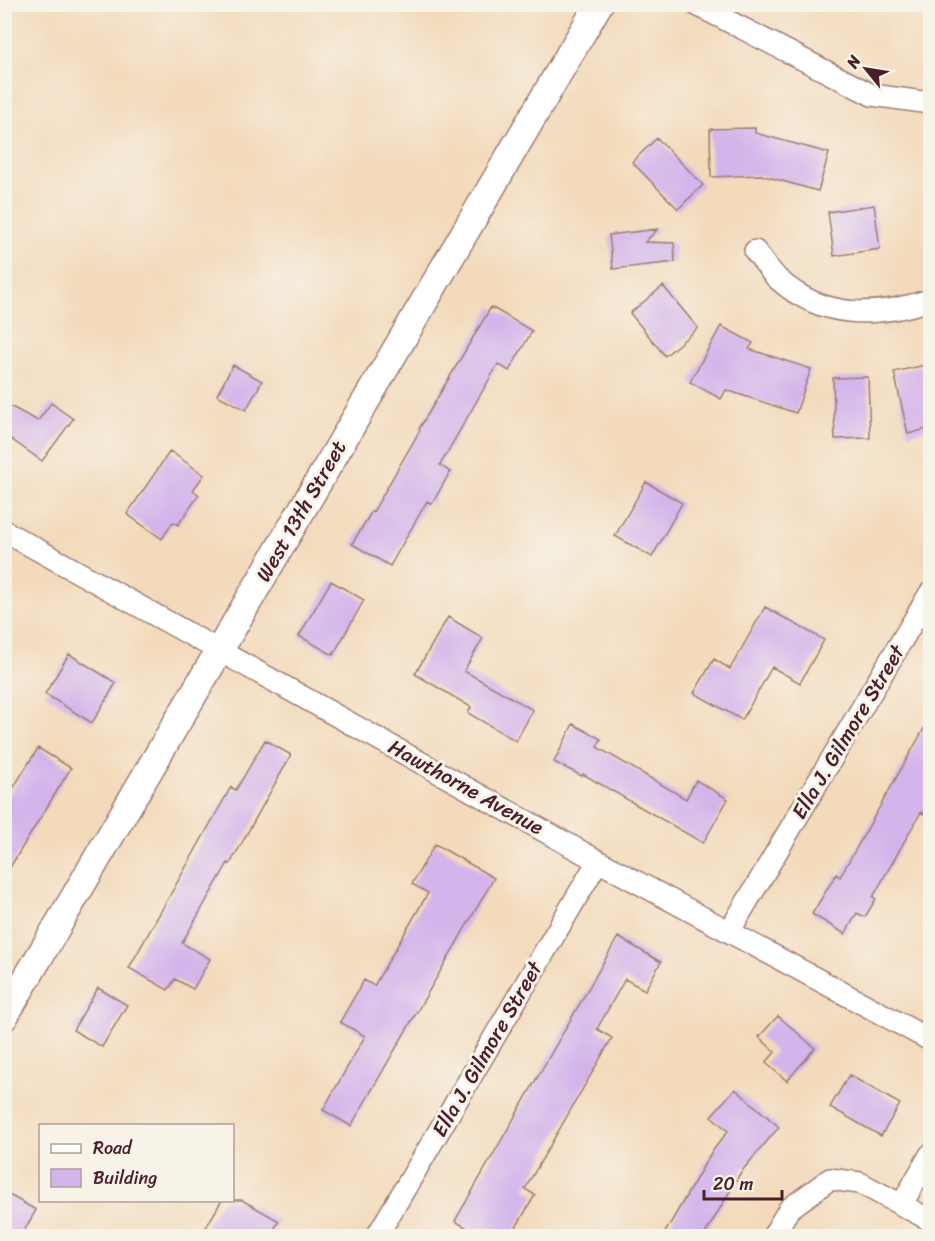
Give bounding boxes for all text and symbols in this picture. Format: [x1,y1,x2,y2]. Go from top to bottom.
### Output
north arrow [836,39,896,99]
text: N [838,49,869,75]
street label: West 13th Street [245,433,357,589]
street label: Ella J. Gilmore Street [781,636,916,827]
street label: Hawthorne Avenue [381,728,551,846]
street label: Ella J. Gilmore Street [421,952,554,1144]
legend [39,1124,234,1202]
text: Road [93,1132,133,1164]
text: Building [93,1162,157,1194]
scale bar [704,1163,782,1201]
text: 20 m [713,1168,753,1200]

